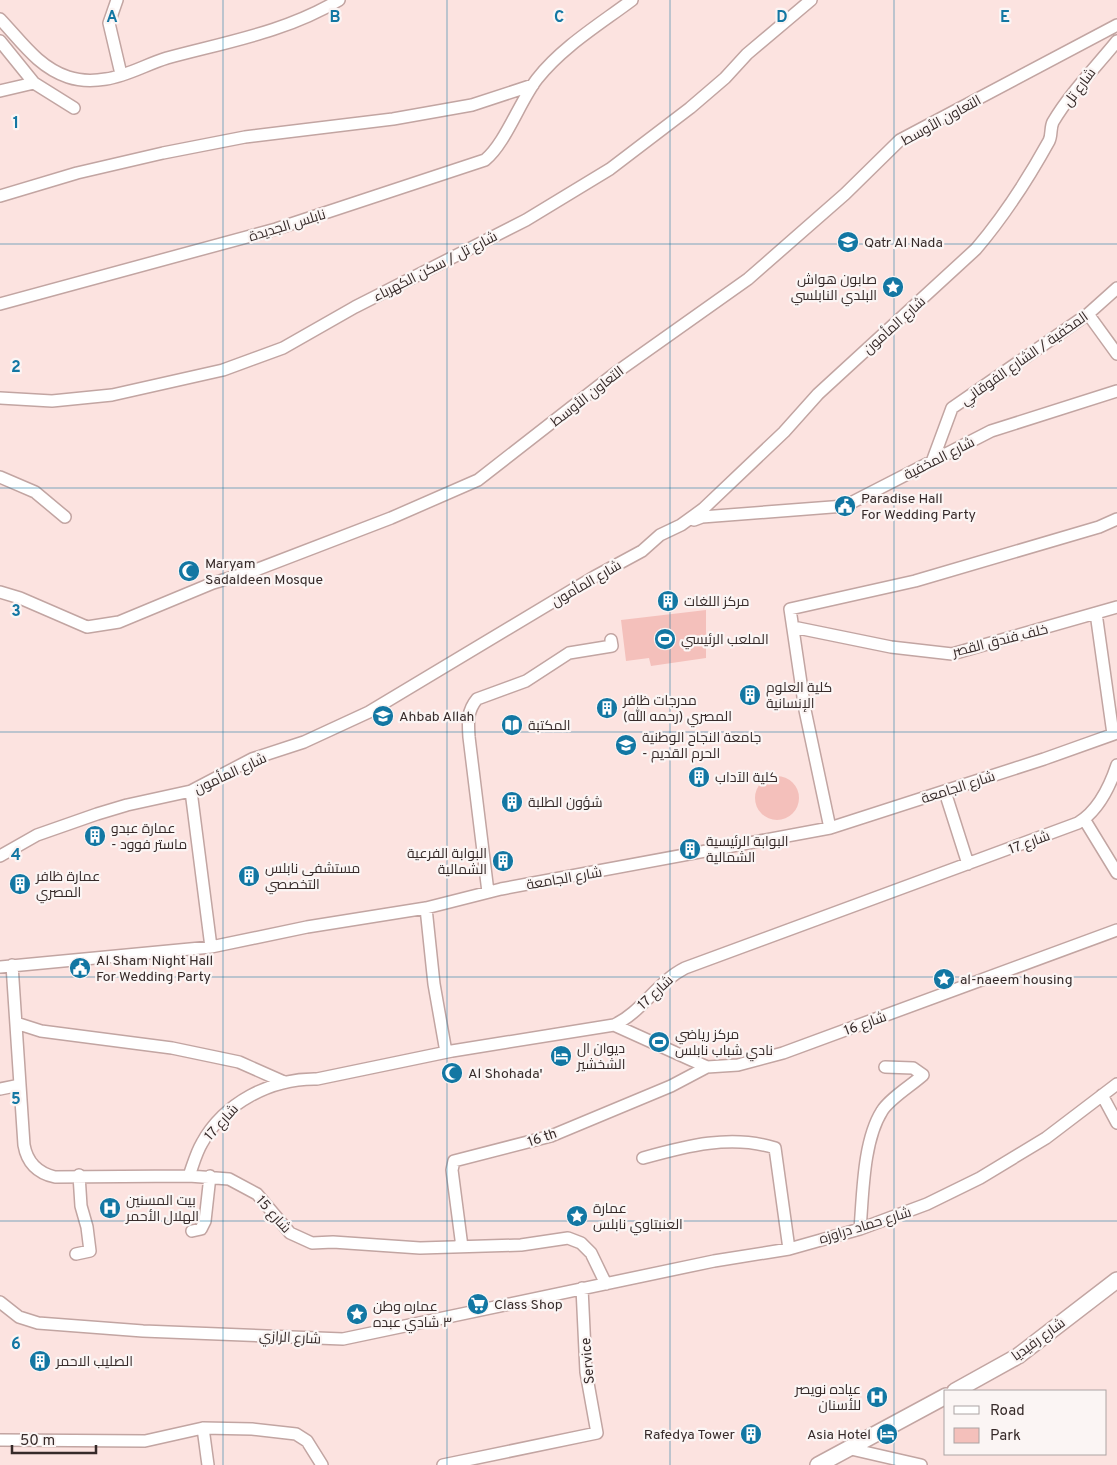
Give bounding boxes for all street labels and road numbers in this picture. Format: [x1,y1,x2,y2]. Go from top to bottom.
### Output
street label: شارع تل [1060,65,1100,111]
street label: التعاون الأوسط [899,93,984,150]
street label: نابلس الجديدة [247,207,328,246]
street label: شارع تل / سكن الكهرباء [371,229,501,306]
street label: شارع المأمون [859,292,930,359]
street label: المخفية / الشارع الفوقاني [958,309,1093,411]
street label: التعاون الأوسط [548,363,628,431]
street label: شارع المخفية [901,434,978,484]
street label: شارع المأمون [548,556,625,611]
street label: خلف فندق القصر [950,621,1050,662]
street label: شارع المأمون [191,748,270,799]
street label: شارع الجامعة [919,769,998,808]
street label: شارع 17 [1006,828,1053,859]
street label: شارع الجامعة [525,864,603,894]
street label: شارع 17 [635,972,678,1014]
street label: شارع 16 [842,1009,889,1040]
street label: شارع 17 [201,1101,243,1145]
street label: 16 th [526,1126,559,1151]
street label: شارع 15 [252,1193,294,1237]
street label: شارع حماد دراوزه [817,1204,914,1249]
street label: شارع رفيديا [1009,1315,1069,1365]
street label: شارع الرازي [258,1328,321,1351]
street label: Service [578,1337,599,1385]

